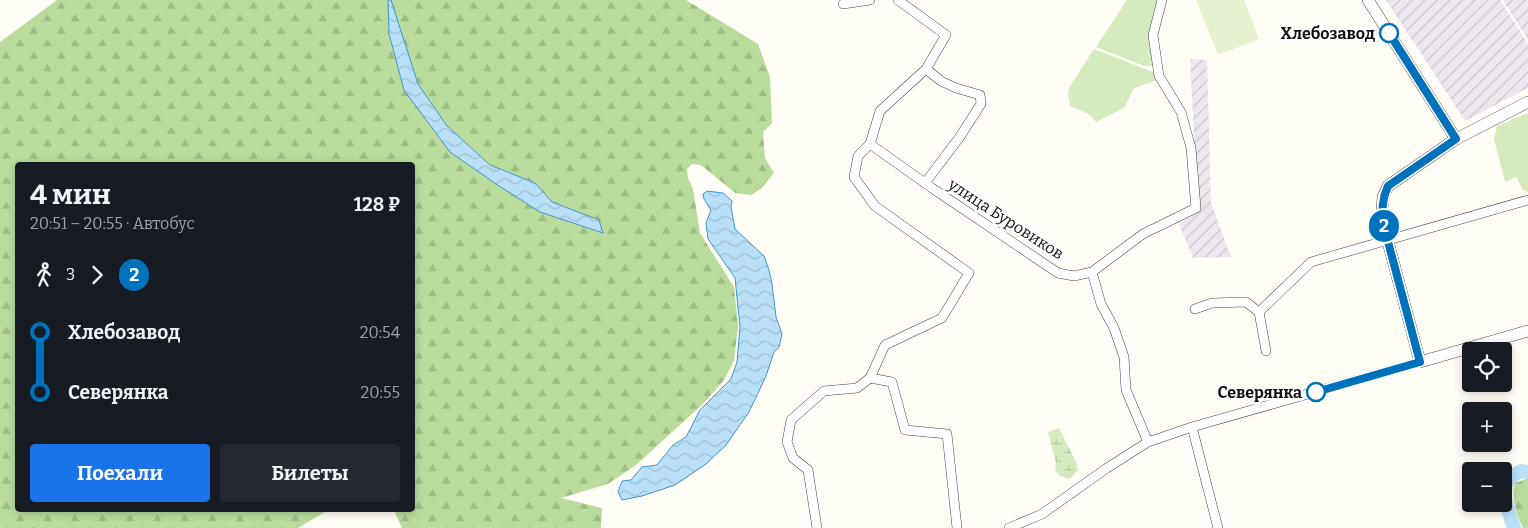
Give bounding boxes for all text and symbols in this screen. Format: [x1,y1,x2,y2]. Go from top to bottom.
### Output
marker: Хлебозавод [1379,23,1399,43]
place label: Хлебозавод [1281,24,1376,43]
street label: улица Буровиков [944,174,1067,263]
text: 4 мин [30,178,111,211]
text: 128 ₽ [354,193,400,216]
line badge: 2 [1368,210,1400,242]
text: 20:51 – 20:55 · Автобус [30,214,195,233]
text: 2 [1379,215,1389,237]
icon: walk [30,261,58,289]
icon: forward [83,261,111,289]
text: 2 [129,264,139,286]
text: 3 [66,265,75,284]
text: Хлебозавод [68,321,180,344]
text: 20:54 [360,323,400,342]
map controls [1462,342,1512,512]
button: locate [1462,342,1512,392]
text: Северянка [68,381,168,404]
marker: Северянка [1306,382,1326,402]
text: 20:55 [361,383,400,402]
place label: Северянка [1217,383,1302,402]
button: + [1462,402,1512,452]
button: Поехали [30,444,210,502]
button: Билеты [220,444,400,502]
button: − [1462,462,1512,512]

